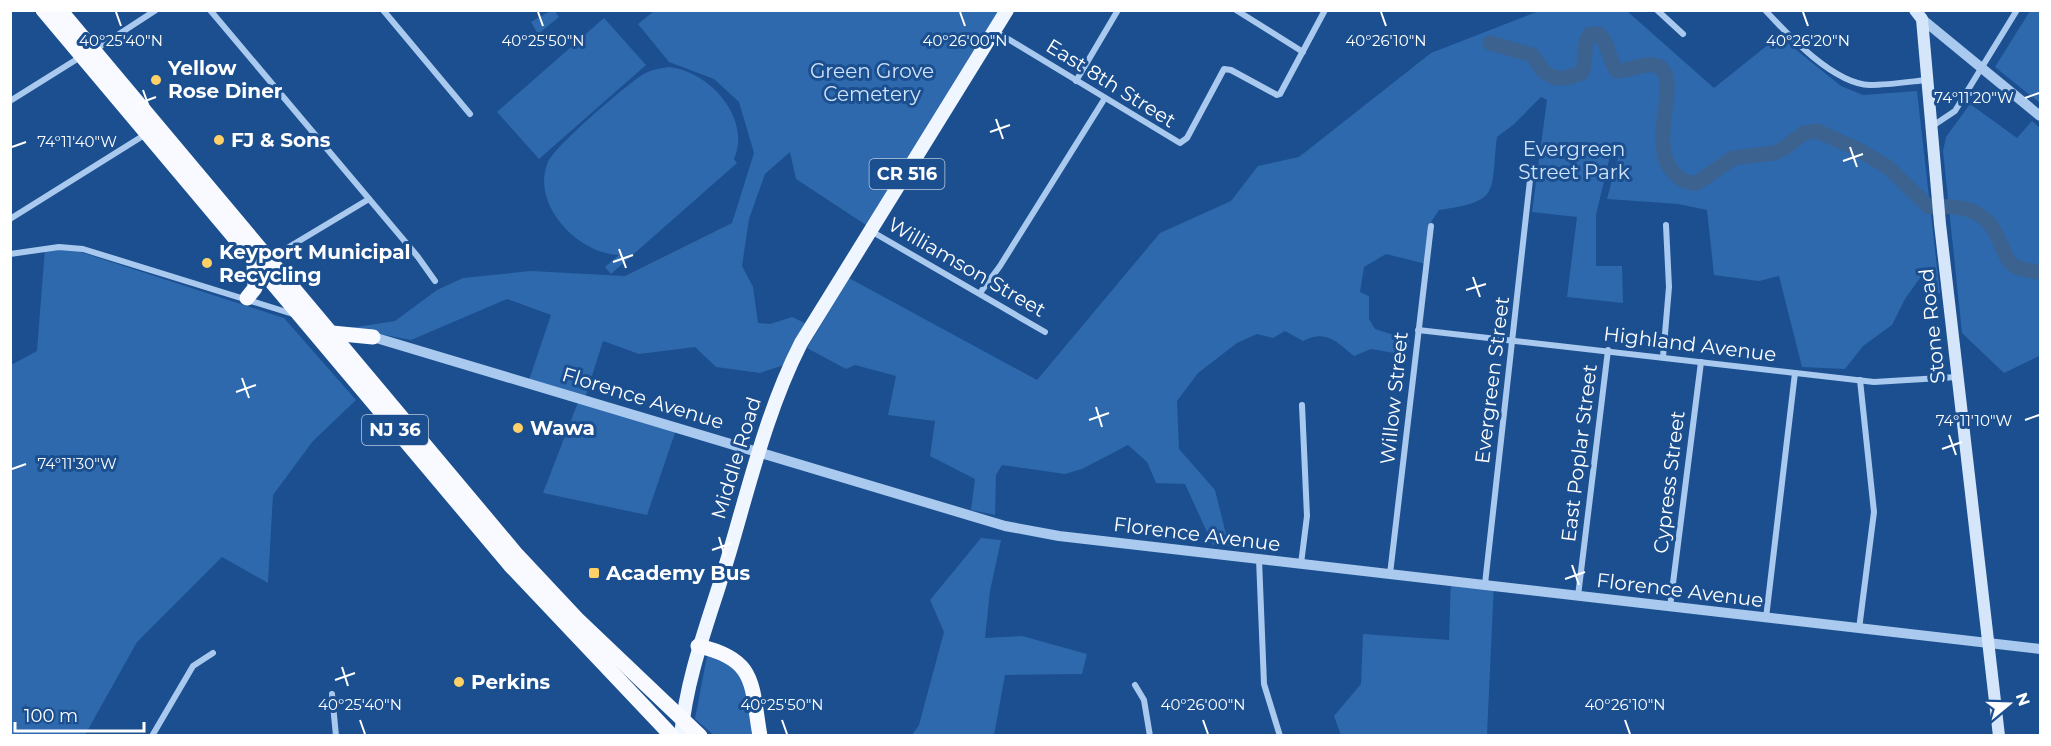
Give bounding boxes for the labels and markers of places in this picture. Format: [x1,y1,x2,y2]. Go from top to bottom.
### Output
place label: Yellow Rose Diner [167,56,283,103]
marker: Yellow Rose Diner [149,73,163,87]
place label: FJ & Sons [231,128,331,152]
marker: FJ & Sons [212,133,226,147]
place label: Keyport Municipal Recycling [219,240,411,287]
marker: Keyport Municipal Recycling [200,256,214,270]
place label: Wawa [530,416,595,440]
marker: Wawa [511,421,525,435]
place label: Academy Bus [605,561,750,585]
marker: Academy Bus [587,566,601,580]
place label: Perkins [471,670,551,694]
marker: Perkins [452,675,466,689]

